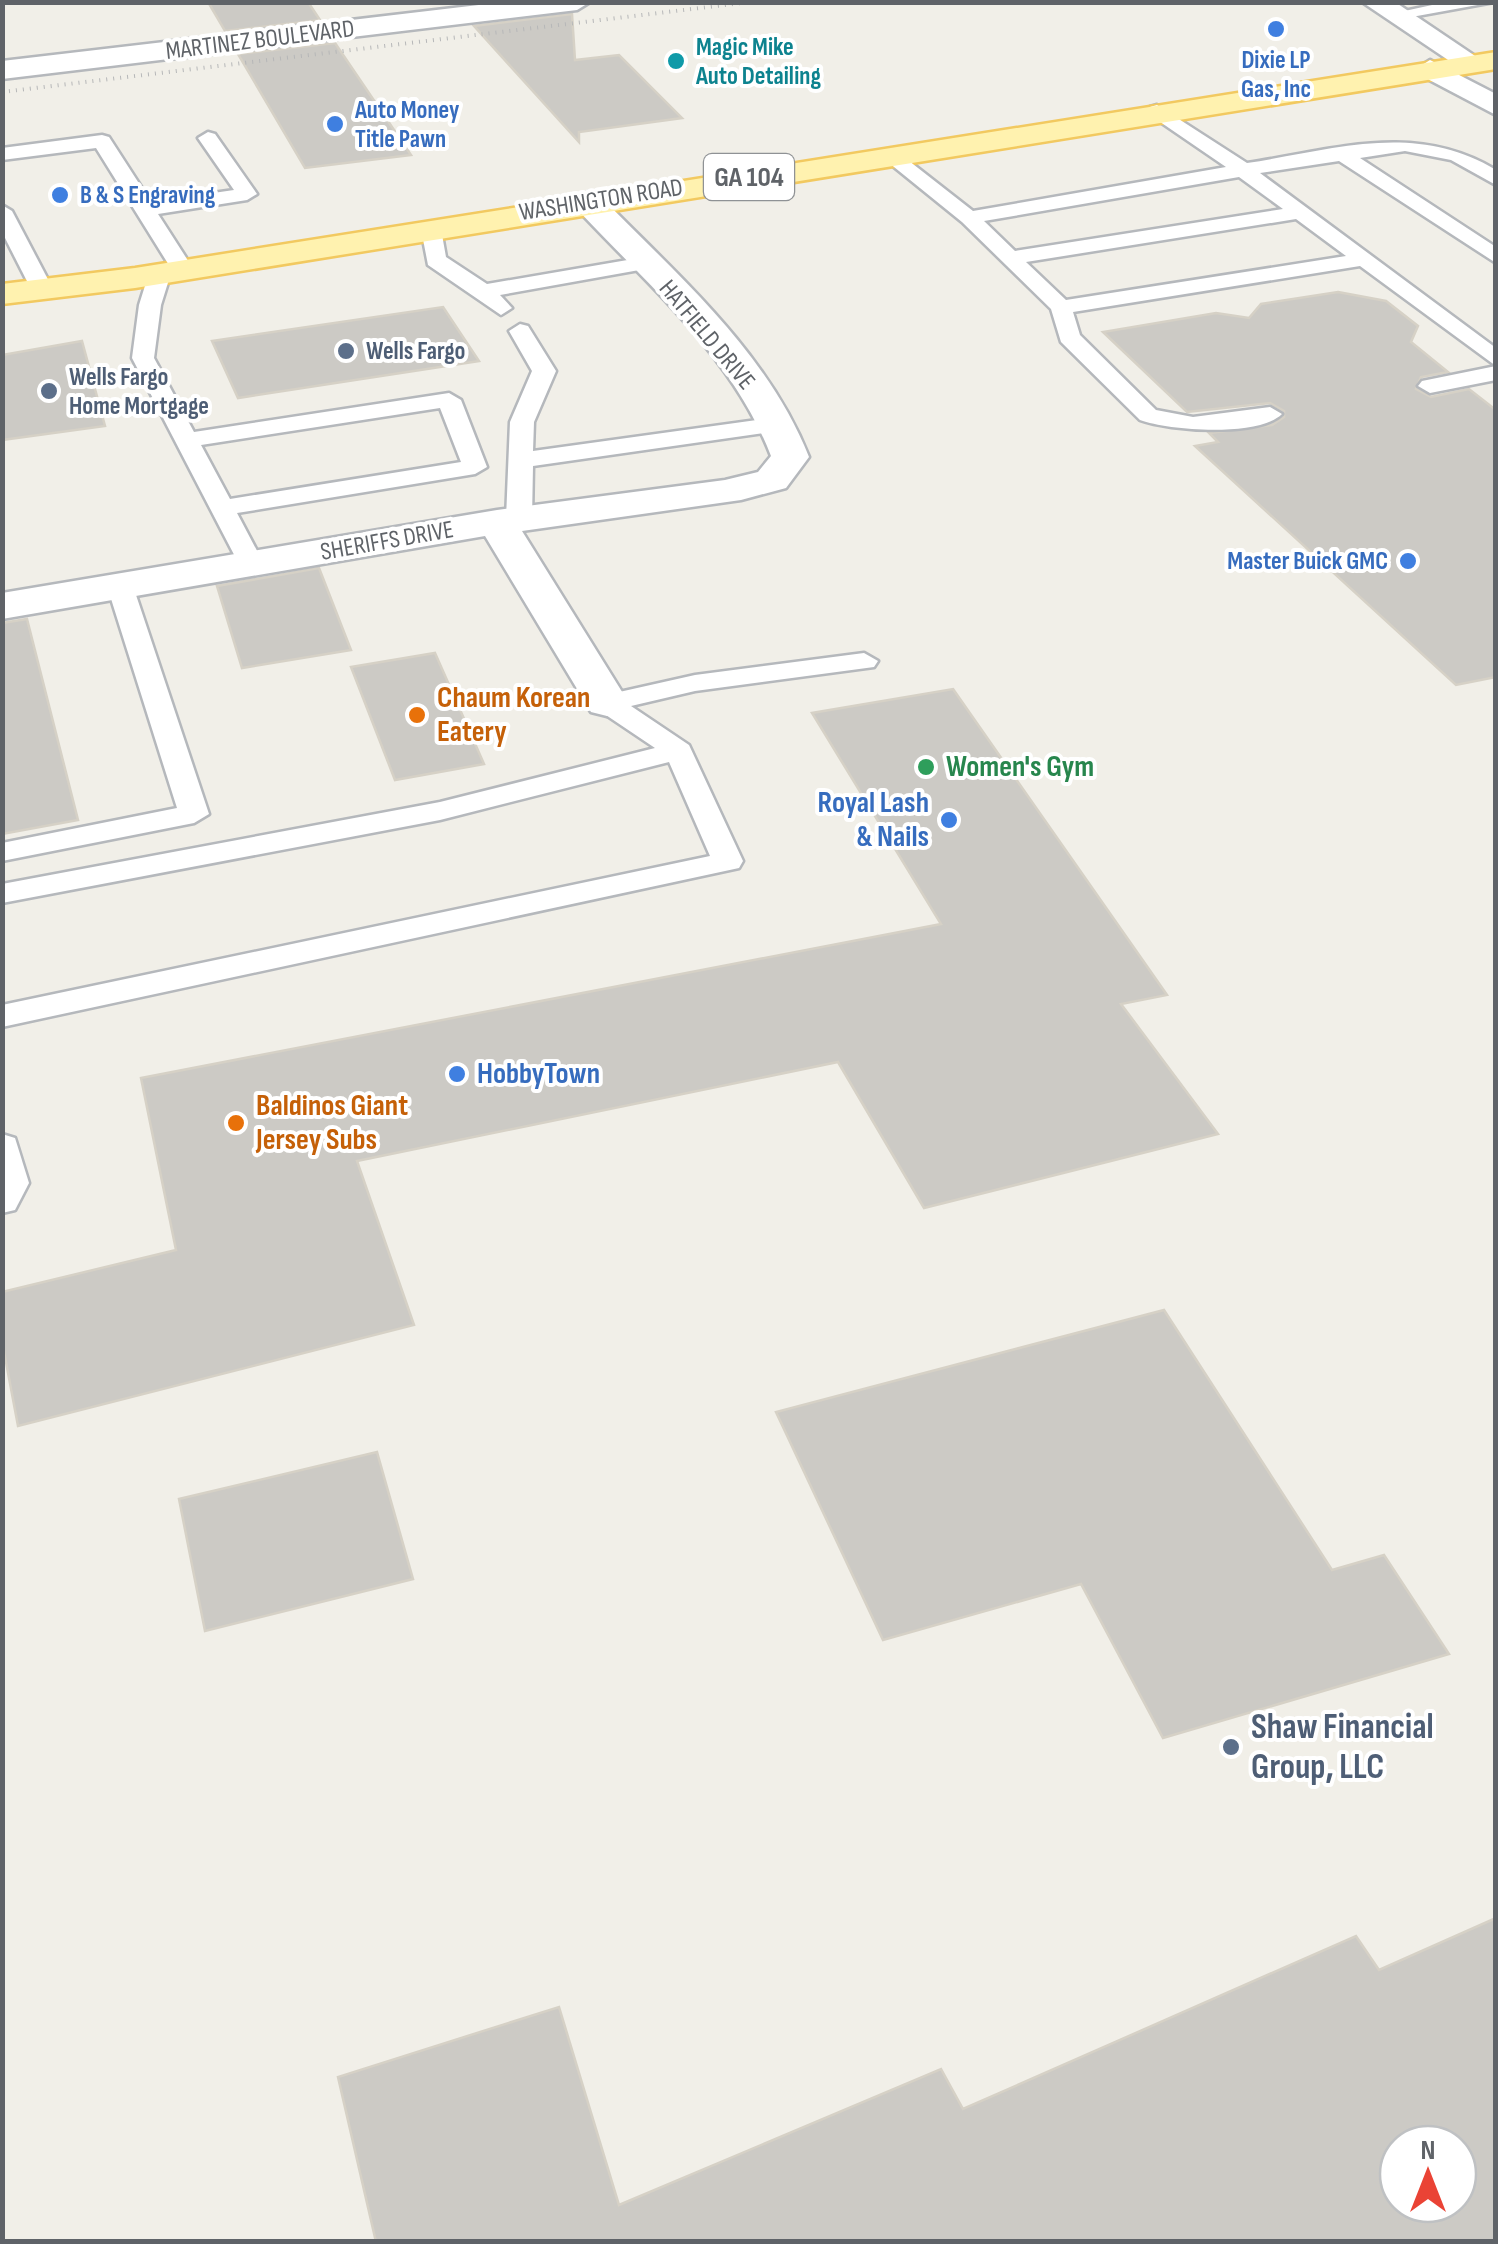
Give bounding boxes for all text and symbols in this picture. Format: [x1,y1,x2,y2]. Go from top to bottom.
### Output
street label: MARTINEZ BOULEVARD [164,13,356,67]
marker: Dixie LP Gas, Inc [1265,18,1287,40]
place label: Magic Mike Auto Detailing [695,32,821,92]
place label: Dixie LP Gas, Inc [1241,45,1311,105]
marker: Magic Mike Auto Detailing [665,50,687,72]
place label: Auto Money Title Pawn [354,95,460,155]
marker: Auto Money Title Pawn [324,113,346,135]
road number: GA 104 [704,154,794,200]
street label: WASHINGTON ROAD [517,172,685,228]
place label: B & S Engraving [80,180,216,211]
marker: B & S Engraving [49,184,71,206]
street label: HATFIELD DRIVE [652,274,762,396]
place label: Wells Fargo [366,336,465,367]
marker: Wells Fargo [335,340,357,362]
place label: Wells Fargo Home Mortgage [69,362,209,422]
marker: Wells Fargo Home Mortgage [38,380,60,402]
street label: SHERIFFS DRIVE [318,514,456,568]
place label: Master Buick GMC [1227,546,1388,577]
marker: Master Buick GMC [1397,550,1419,572]
place label: Chaum Korean Eatery [437,680,590,750]
marker: Chaum Korean Eatery [406,704,428,726]
place label: Women's Gym [946,749,1094,785]
marker: Women's Gym [915,756,937,778]
place label: Royal Lash & Nails [818,785,929,855]
marker: Royal Lash & Nails [938,809,960,831]
place label: HobbyTown [477,1056,600,1092]
marker: HobbyTown [446,1063,468,1085]
place label: Baldinos Giant Jersey Subs [255,1088,408,1158]
marker: Baldinos Giant Jersey Subs [225,1112,247,1134]
place label: Shaw Financial Group, LLC [1251,1706,1434,1789]
marker: Shaw Financial Group, LLC [1220,1736,1242,1758]
north arrow [1378,2124,1478,2224]
text: N [1421,2134,1435,2167]

